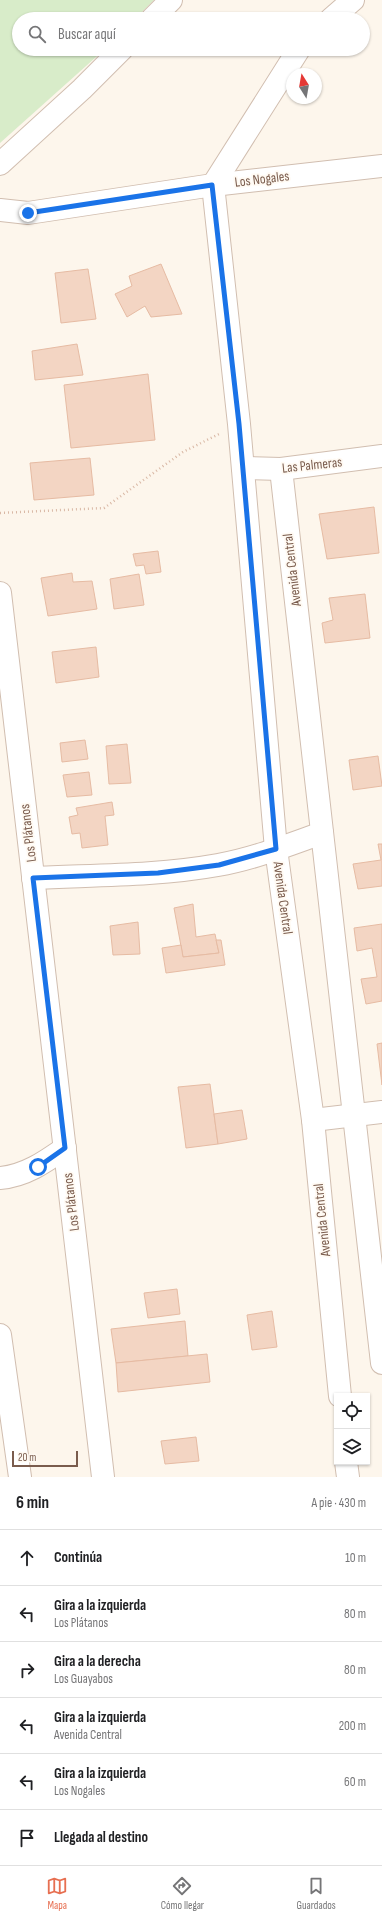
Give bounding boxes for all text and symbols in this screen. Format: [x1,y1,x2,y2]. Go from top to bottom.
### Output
search box [12,12,370,56]
icon: search [26,23,48,45]
text: Buscar aquí [58,25,116,44]
north arrow [286,68,322,104]
street label: Los Nogales [234,167,290,191]
route end [19,204,37,222]
street label: Las Palmeras [281,453,343,477]
street label: Avenida Central [279,533,305,608]
street label: Los Plátanos [16,803,40,863]
street label: Avenida Central [269,860,297,935]
route start [29,1158,47,1176]
street label: Los Plátanos [59,1172,83,1232]
street label: Avenida Central [310,1183,334,1258]
map controls [334,1393,370,1465]
button: locate [334,1393,370,1429]
button: layers [334,1429,370,1465]
scale bar [12,1449,78,1468]
text: 20 m [18,1451,36,1464]
text: 6 min [16,1493,49,1513]
text: A pie · 430 m [311,1495,366,1511]
icon: ahead [16,1547,38,1569]
text: Continúa [54,1548,102,1567]
text: 10 m [345,1550,366,1566]
text: Gira a la izquierda [54,1596,146,1615]
icon: left [16,1603,38,1625]
text: 80 m [344,1606,366,1622]
text: Los Plátanos [54,1615,108,1631]
text: Gira a la derecha [54,1652,141,1671]
icon: right [16,1659,38,1681]
text: 80 m [344,1662,366,1678]
text: Los Guayabos [54,1671,113,1687]
text: Gira a la izquierda [54,1708,146,1727]
icon: left [16,1715,38,1737]
text: 200 m [339,1718,366,1734]
text: Avenida Central [54,1727,122,1743]
text: Gira a la izquierda [54,1764,146,1783]
icon: left [16,1771,38,1793]
text: 60 m [344,1774,366,1790]
text: Los Nogales [54,1783,105,1799]
icon: arrive [16,1827,38,1849]
text: Llegada al destino [54,1828,148,1847]
tab: Mapa [46,1875,68,1912]
tab: Cómo llegar [161,1875,204,1912]
tab: Guardados [297,1875,336,1912]

